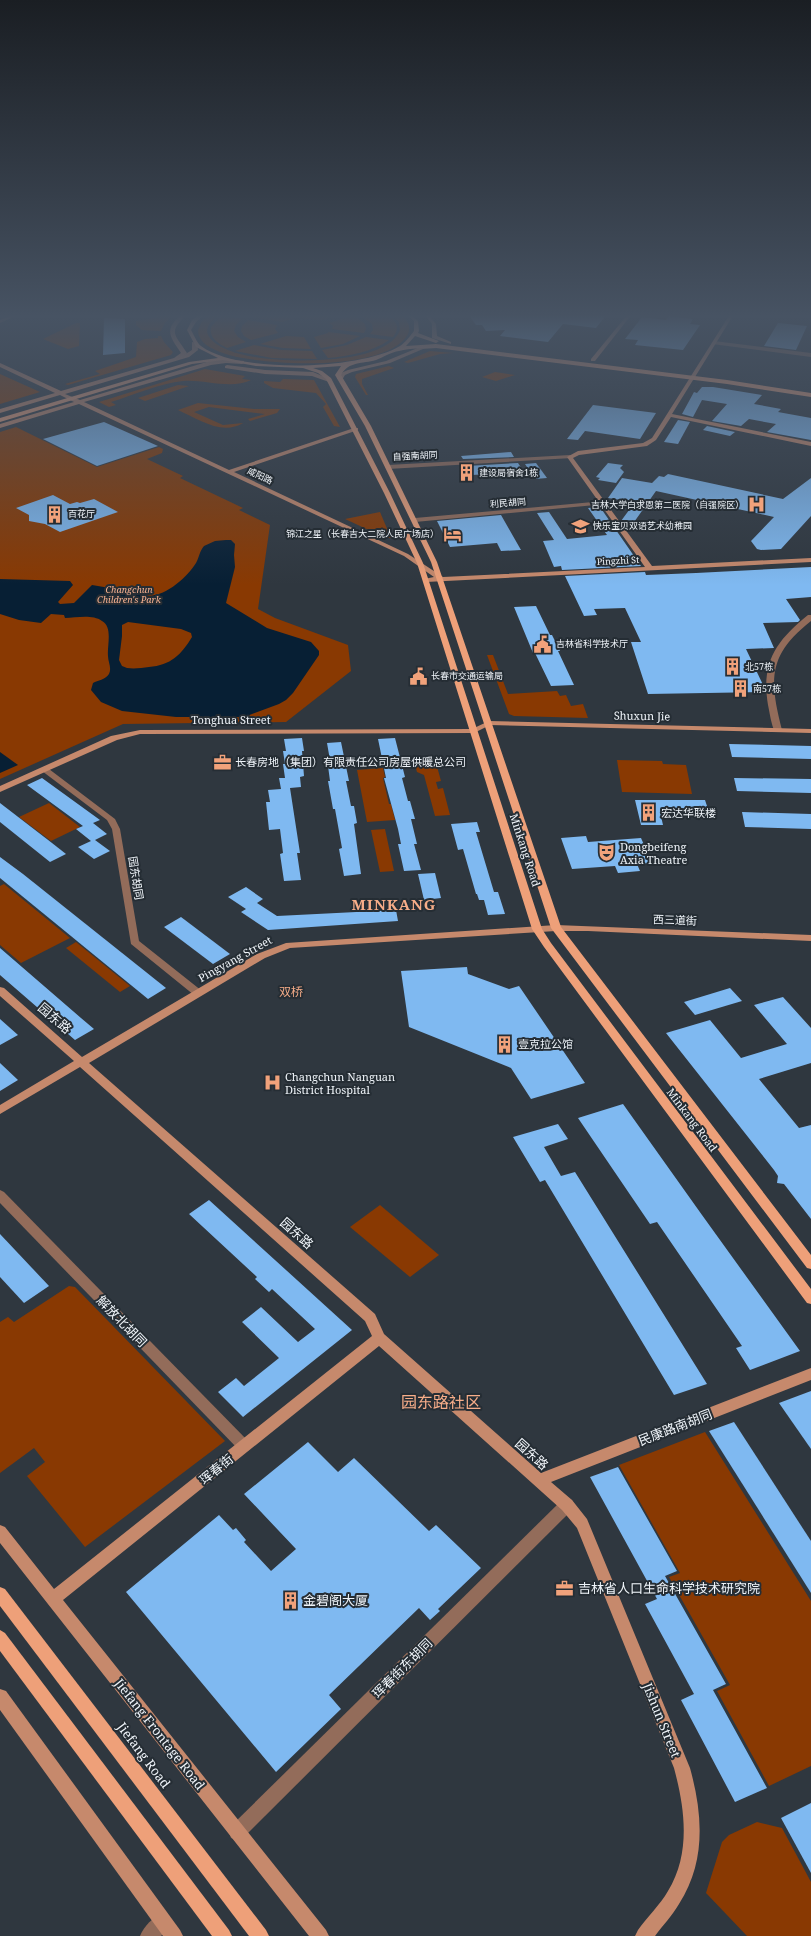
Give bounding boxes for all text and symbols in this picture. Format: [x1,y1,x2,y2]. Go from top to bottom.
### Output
street label: 自强南胡同 [392,448,438,463]
building icon: 建设局宿舍1栋 [456,463,476,483]
street label: 咸阳路 [245,464,275,487]
place label: 建设局宿舍1栋 [479,466,538,479]
street label: 利民胡同 [489,494,526,511]
hospital icon: 吉林大学白求恩第二医院（自强院区） [747,495,767,515]
place label: 吉林大学白求恩第二医院（自强院区） [591,498,744,511]
building icon: 百花厅 [45,504,65,524]
place label: 百花厅 [68,507,95,520]
school or university icon: 快乐宝贝双语艺术幼稚园 [570,516,590,536]
place label: 快乐宝贝双语艺术幼稚园 [593,519,692,532]
hotel icon: 锦江之星（长春吉大二院人民广场店） [442,524,462,544]
place label: 锦江之星（长春吉大二院人民广场店） [286,527,439,540]
street label: Pingzhi St [596,553,640,568]
park label: Changchun Children's Park [97,583,162,606]
public building icon: 吉林省科学技术厅 [533,634,553,654]
place label: 吉林省科学技术厅 [556,637,628,650]
building icon: 北57栋 [722,657,742,677]
place label: 北57栋 [745,660,773,673]
public building icon: 长春市交通运输局 [408,666,428,686]
place label: 长春市交通运输局 [431,669,503,682]
building icon: 南57栋 [730,679,750,699]
place label: 南57栋 [753,682,781,695]
street label: Shuxun Jie [614,708,671,723]
street label: Tonghua Street [191,712,271,727]
office icon: 长春房地（集团）有限责任公司房屋供暖总公司 [212,752,232,772]
place label: 长春房地（集团）有限责任公司房屋供暖总公司 [235,754,466,769]
building icon: 宏达华联楼 [638,803,658,823]
place label: 宏达华联楼 [661,805,716,820]
street label: Minkang Road [507,811,544,889]
place label: Dongbeifeng Axia Theatre [620,839,688,867]
theatre icon: Dongbeifeng Axia Theatre [597,843,617,863]
street label: 园东胡同 [126,855,147,901]
district label: MINKANG [352,894,436,914]
street label: 西三道街 [653,911,697,928]
street label: Pingyang Street [195,932,274,985]
district label: 双桥 [279,983,303,1000]
street label: 园东路 [34,998,76,1038]
building icon: 壹克拉公馆 [495,1034,515,1054]
place label: 壹克拉公馆 [518,1036,573,1051]
place label: Changchun Nanguan District Hospital [285,1069,395,1097]
hospital icon: Changchun Nanguan District Hospital [262,1073,282,1093]
street label: Minkang Road [664,1085,721,1155]
street label: 园东路 [276,1213,318,1253]
street label: 解放北胡同 [93,1291,151,1351]
district label: 园东路社区 [401,1391,481,1413]
street label: 民康路南胡同 [635,1405,715,1449]
street label: 园东路 [511,1434,553,1474]
street label: 珲春街 [195,1450,237,1488]
office icon: 吉林省人口生命科学技术研究院 [555,1578,575,1598]
place label: 吉林省人口生命科学技术研究院 [578,1579,760,1597]
building icon: 金碧阁大厦 [280,1590,300,1610]
place label: 金碧阁大厦 [303,1591,368,1609]
street label: 珲春街东胡同 [368,1634,436,1702]
street label: Jiefang Frontage Road [110,1674,209,1793]
street label: Jishun Street [638,1679,685,1760]
street label: Jiefang Road [113,1718,175,1792]

